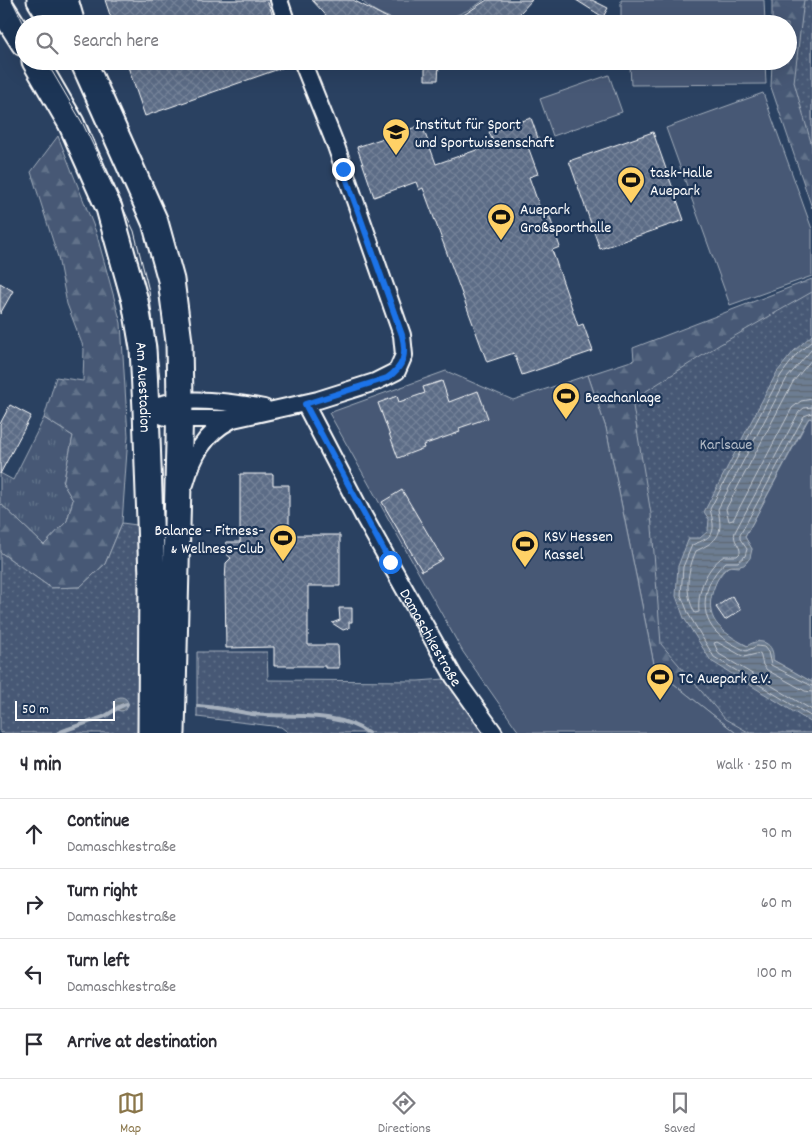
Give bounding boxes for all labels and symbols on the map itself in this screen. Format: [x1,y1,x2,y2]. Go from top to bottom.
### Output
place label: Institut für Sport und Sportwissenschaft [415,114,555,155]
school or university icon: Institut für Sport und Sportwissenschaft [381,117,411,156]
route end [332,158,355,181]
place label: task-Halle Auepark [650,162,713,203]
sports icon: task-Halle Auepark [616,165,646,204]
place label: Auepark Großsporthalle [520,199,611,240]
sports icon: Auepark Großsporthalle [486,202,516,241]
street label: Am Auestadion [128,340,156,433]
sports icon: Beachanlage [551,381,581,420]
place label: Beachanlage [585,387,661,410]
park label: Karlsaue [700,434,752,457]
place label: Balance - Fitness- & Wellness-Club [155,520,264,561]
sports icon: Balance - Fitness- & Wellness-Club [268,523,298,562]
place label: KSV Hessen Kassel [544,526,613,567]
sports icon: KSV Hessen Kassel [510,529,540,568]
route start [379,551,402,574]
street label: Damaschkestraße [392,585,466,692]
sports icon: TC Auepark e.V. [645,662,675,701]
place label: TC Auepark e.V. [679,668,771,691]
scale bar [15,698,115,721]

